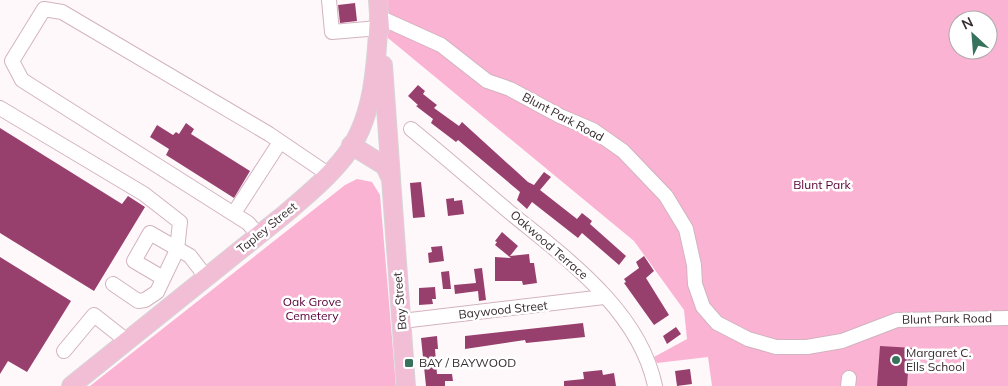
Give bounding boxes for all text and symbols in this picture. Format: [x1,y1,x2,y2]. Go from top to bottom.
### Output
north arrow [948,10,998,60]
text: N [959,13,976,34]
street label: Blunt Park Road [520,89,607,144]
park label: Blunt Park [793,177,852,192]
street label: Tapley Street [234,199,300,256]
street label: Oakwood Terrace [507,207,591,282]
street label: Bay Street [390,272,410,331]
park label: Oak Grove Cemetery [283,294,341,323]
street label: Baywood Street [458,297,548,322]
street label: Blunt Park Road [902,310,992,327]
place label: Margaret C. Ells School [906,345,971,374]
marker: Margaret C. Ells School [890,354,902,366]
place label: BAY / BAYWOOD [419,355,516,370]
marker: BAY / BAYWOOD [403,357,415,369]

